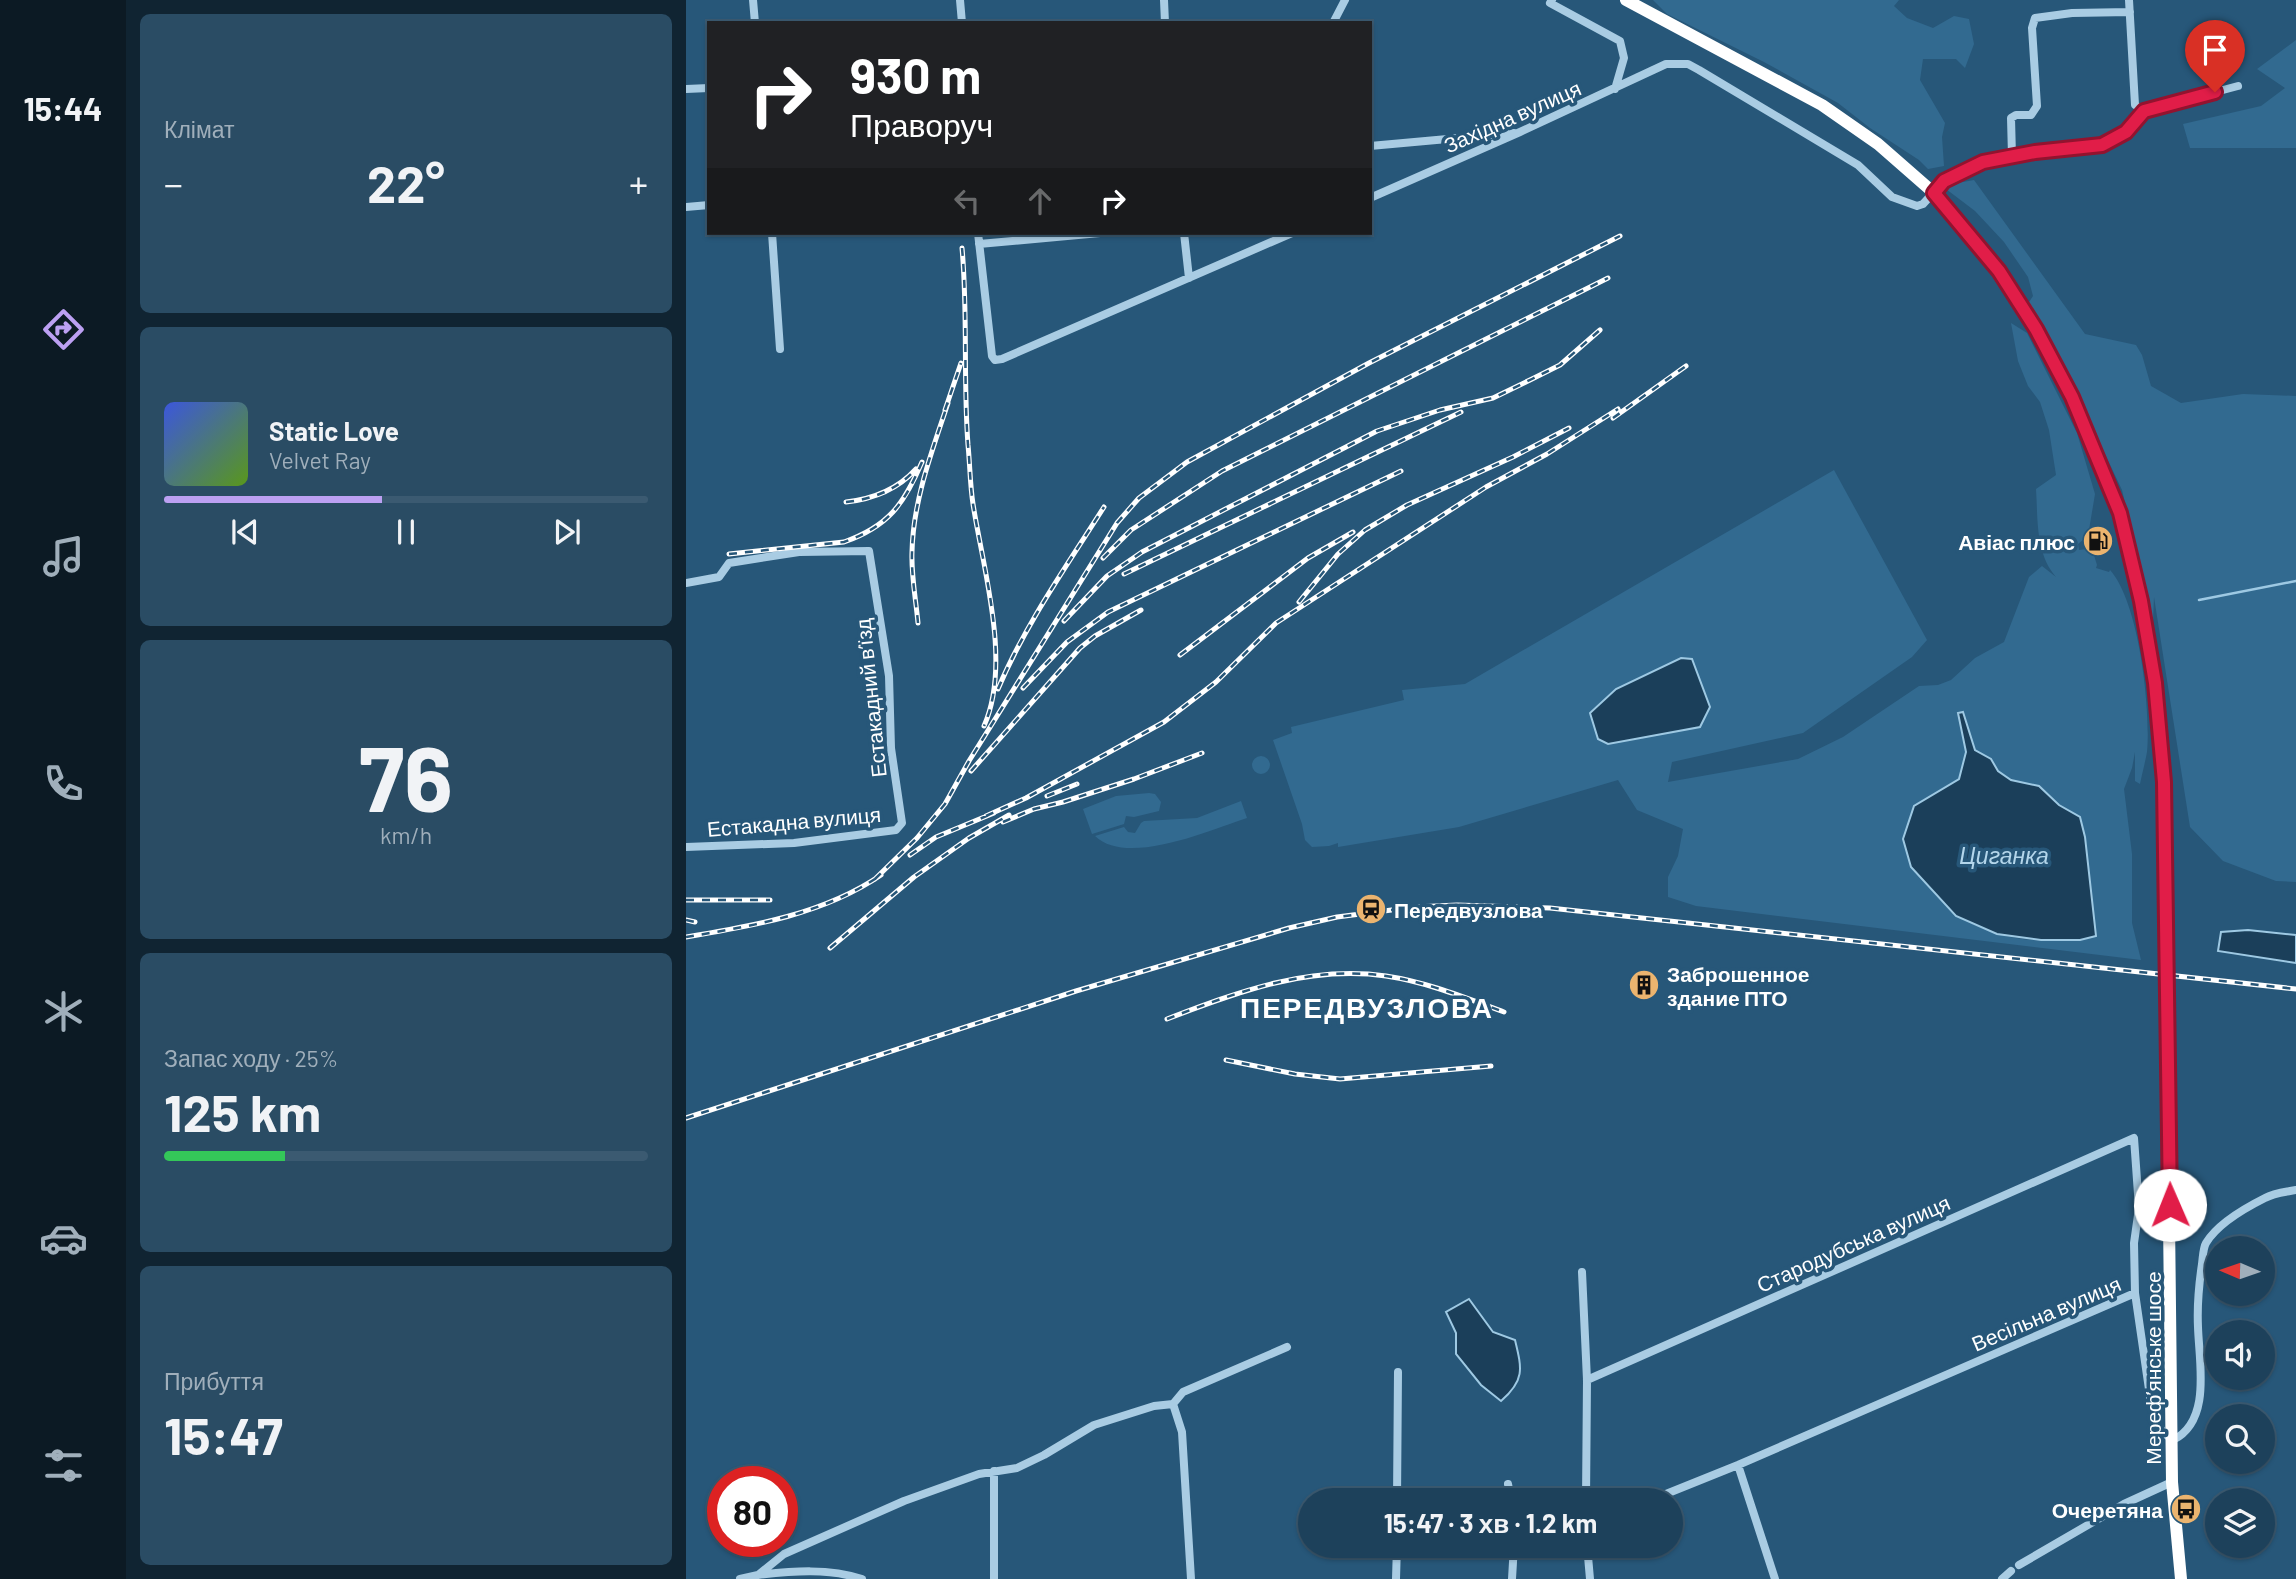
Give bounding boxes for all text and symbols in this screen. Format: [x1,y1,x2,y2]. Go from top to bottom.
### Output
pin [2185,20,2245,92]
icon: arrive [2196,31,2234,69]
text: 930 m [850,45,981,104]
icon: right [735,49,826,140]
street label: Західна вулиця [1440,75,1584,157]
text: 15:44 [24,89,102,127]
text: Праворуч [850,105,993,143]
text: Клімат [164,115,235,143]
text: 22° [367,151,445,213]
text: − [164,160,183,206]
text: + [629,160,648,206]
icon: left [948,182,986,220]
icon: ahead [1021,182,1059,220]
icon: right [1094,182,1132,220]
icon: directions [39,305,88,354]
text: Static Love [269,415,399,446]
text: Velvet Ray [269,446,371,474]
icon: previous [226,513,264,551]
icon: pause [387,513,425,551]
icon: next [548,513,586,551]
fuel station icon: Авіас плюс [2081,524,2115,558]
place label: Авіас плюс [1958,529,2075,554]
icon: music [39,532,88,581]
street label: Естакадний в’їзд [849,617,891,779]
text: 76 [359,721,453,830]
icon: phone [39,759,88,808]
street label: Естакадна вулиця [706,801,882,841]
text: km/h [380,821,432,849]
water label: Циганка [1959,841,2049,869]
station icon: Передвузлова [1354,892,1388,926]
place label: Передвузлова [1394,897,1543,922]
place label: Заброшенное здание ПТО [1667,961,1810,1010]
building icon: Заброшенное здание ПТО [1627,968,1661,1002]
icon: climate [39,987,88,1036]
district label: ПЕРЕДВУЗЛОВА [1240,990,1494,1024]
text: Запас ходу · 25% [164,1044,338,1072]
text: 125 km [164,1080,321,1142]
position arrow [2133,1168,2207,1242]
street label: Стародубська вулиця [1752,1189,1954,1297]
icon: car [39,1214,88,1263]
north arrow [2205,1236,2275,1306]
map controls [2205,1236,2275,1558]
street label: Весільна вулиця [1968,1270,2124,1356]
street label: Мереф’янське шосе [2140,1271,2165,1465]
button: sound [2205,1320,2275,1390]
text: Прибуття [164,1367,264,1395]
text: 15:47 [164,1403,283,1465]
button: search [2205,1404,2275,1474]
icon: filters [39,1441,88,1490]
speed limit sign: 80 [707,1466,798,1557]
button: layers [2205,1488,2275,1558]
bus stop icon: Очеретяна [2169,1492,2203,1526]
place label: Очеретяна [2052,1497,2163,1522]
text: 15:47 · 3 хв · 1.2 km [1384,1507,1597,1538]

